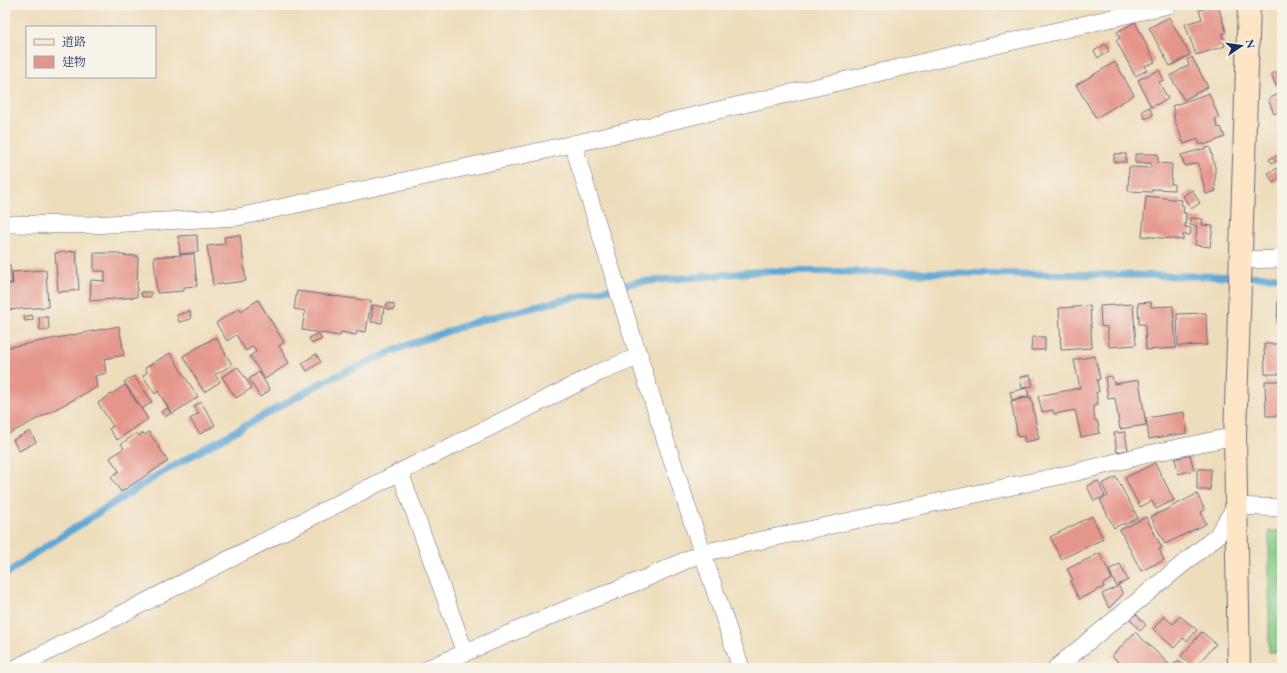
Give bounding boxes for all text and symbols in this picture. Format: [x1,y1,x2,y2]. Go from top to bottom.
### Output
legend [26,26,156,78]
north arrow [1221,26,1261,66]
text: 道路 [62,34,86,50]
text: N [1243,38,1259,50]
text: 建物 [62,54,86,70]

